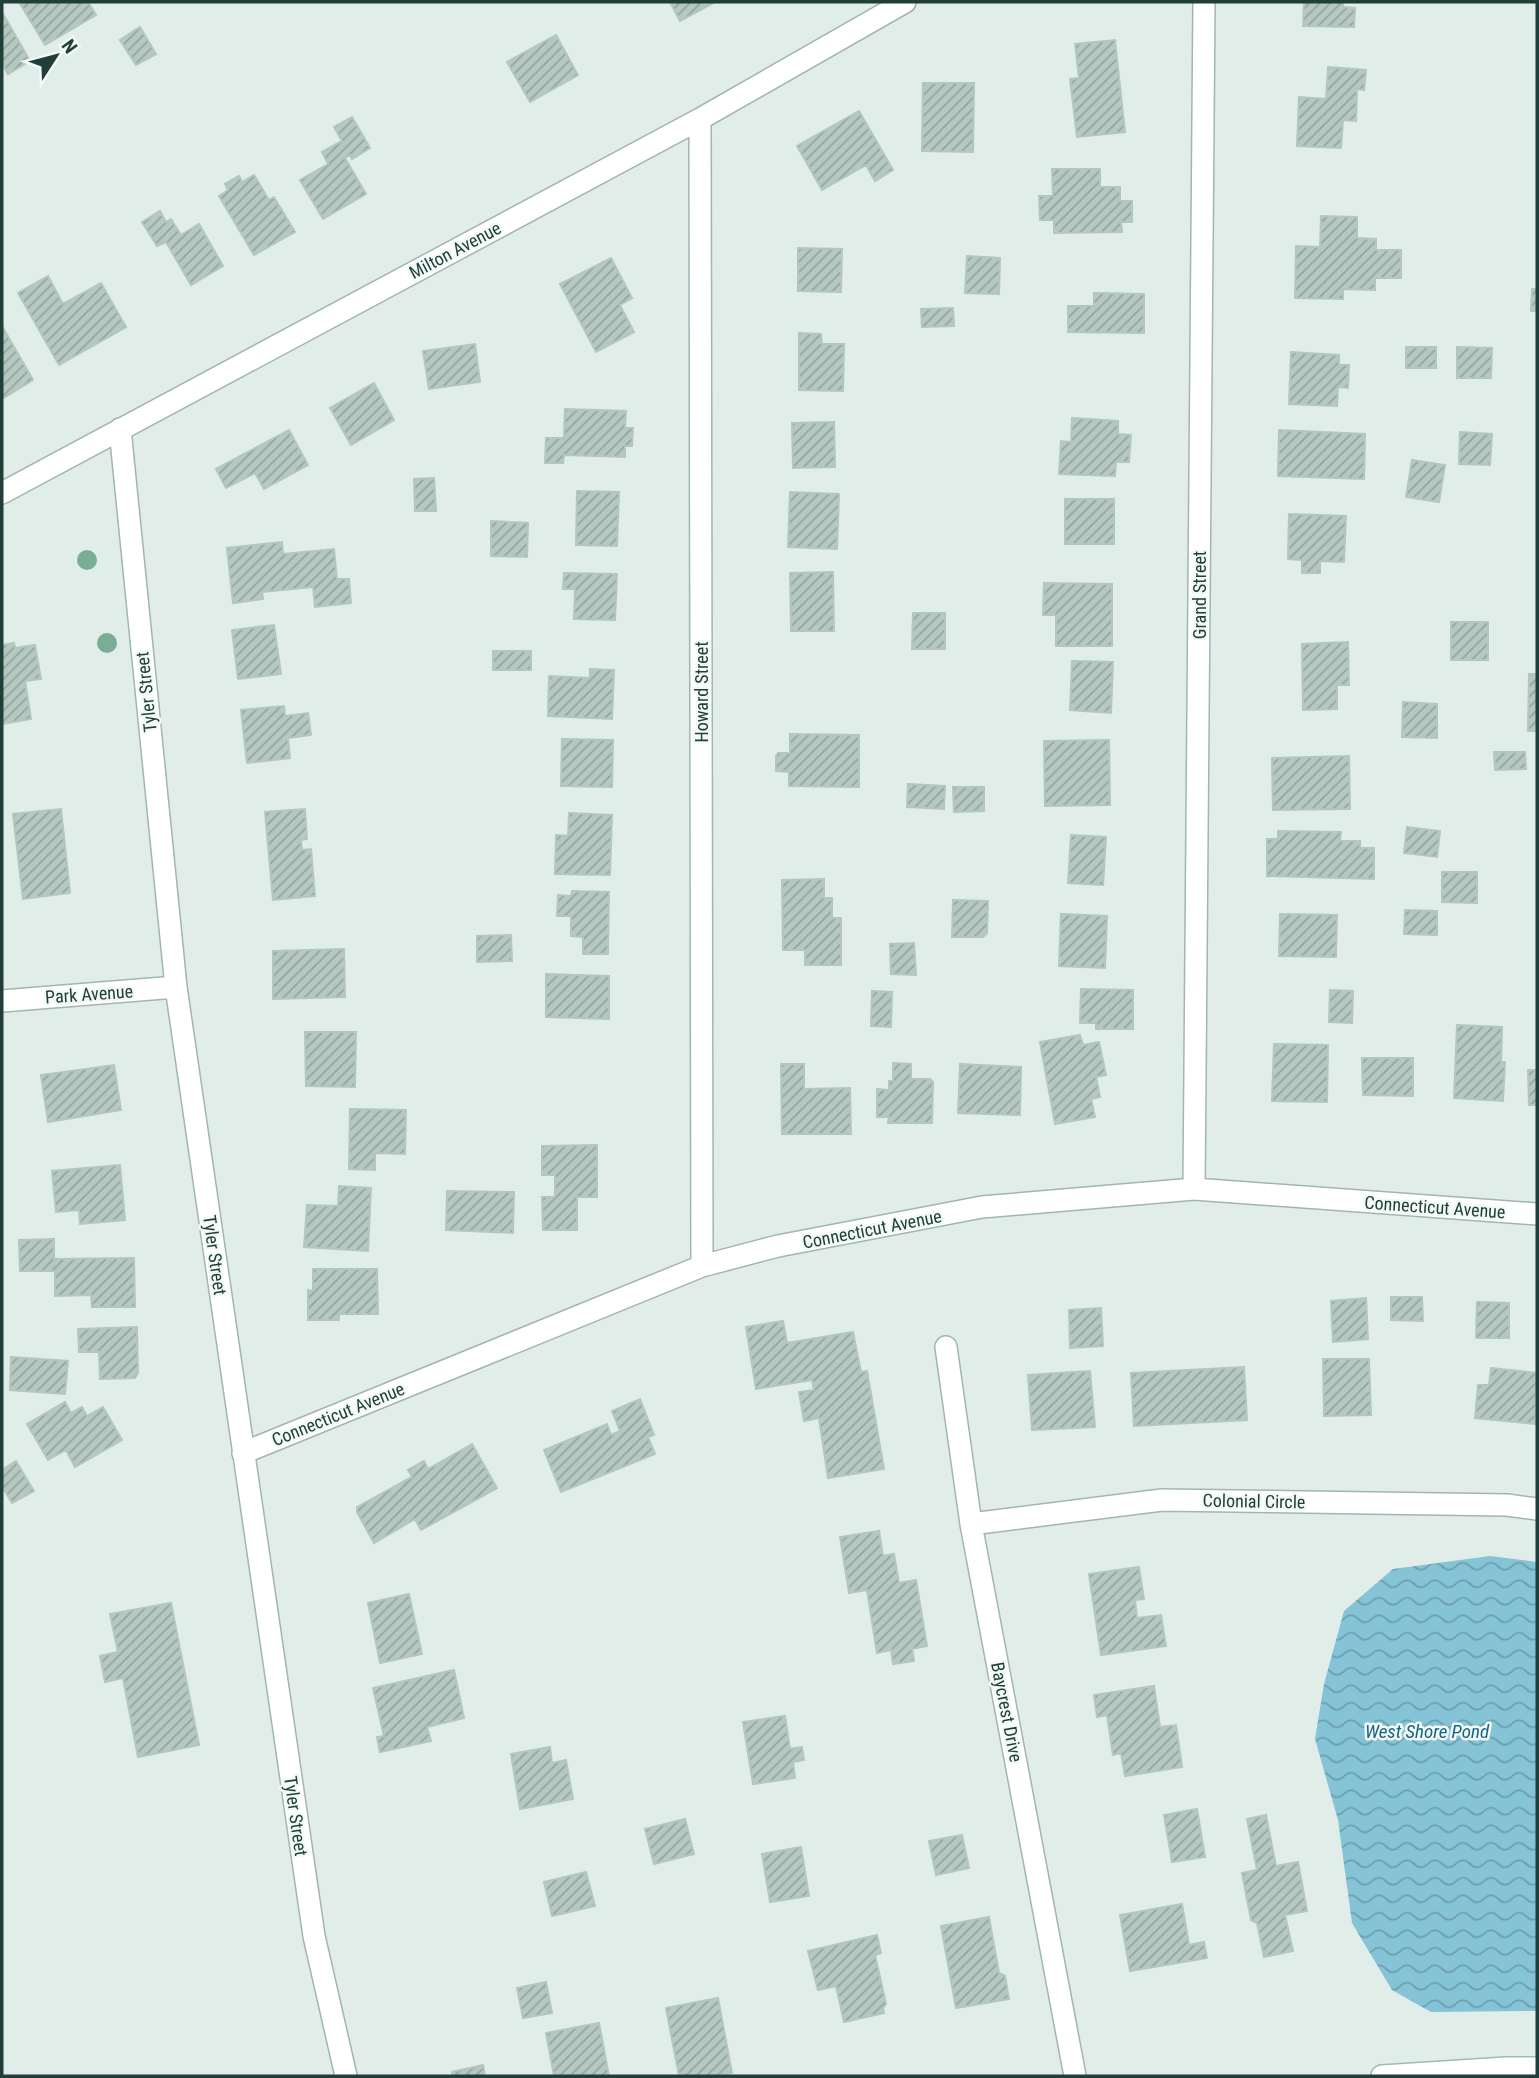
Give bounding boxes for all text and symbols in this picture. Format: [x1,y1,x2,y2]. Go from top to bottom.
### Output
north arrow [21,21,91,91]
text: N [57,35,82,58]
street label: Milton Avenue [406,217,504,283]
street label: Grand Street [1189,551,1210,639]
street label: Howard Street [691,641,712,743]
street label: Tyler Street [131,651,161,733]
street label: Park Avenue [44,980,134,1008]
street label: Connecticut Avenue [1364,1192,1506,1222]
street label: Connecticut Avenue [801,1205,943,1253]
street label: Tyler Street [199,1214,231,1296]
street label: Connecticut Avenue [269,1378,407,1450]
street label: Colonial Circle [1202,1490,1306,1512]
street label: Baycrest Drive [987,1660,1027,1764]
water label: West Shore Pond [1365,1720,1490,1743]
street label: Tyler Street [280,1775,312,1857]

